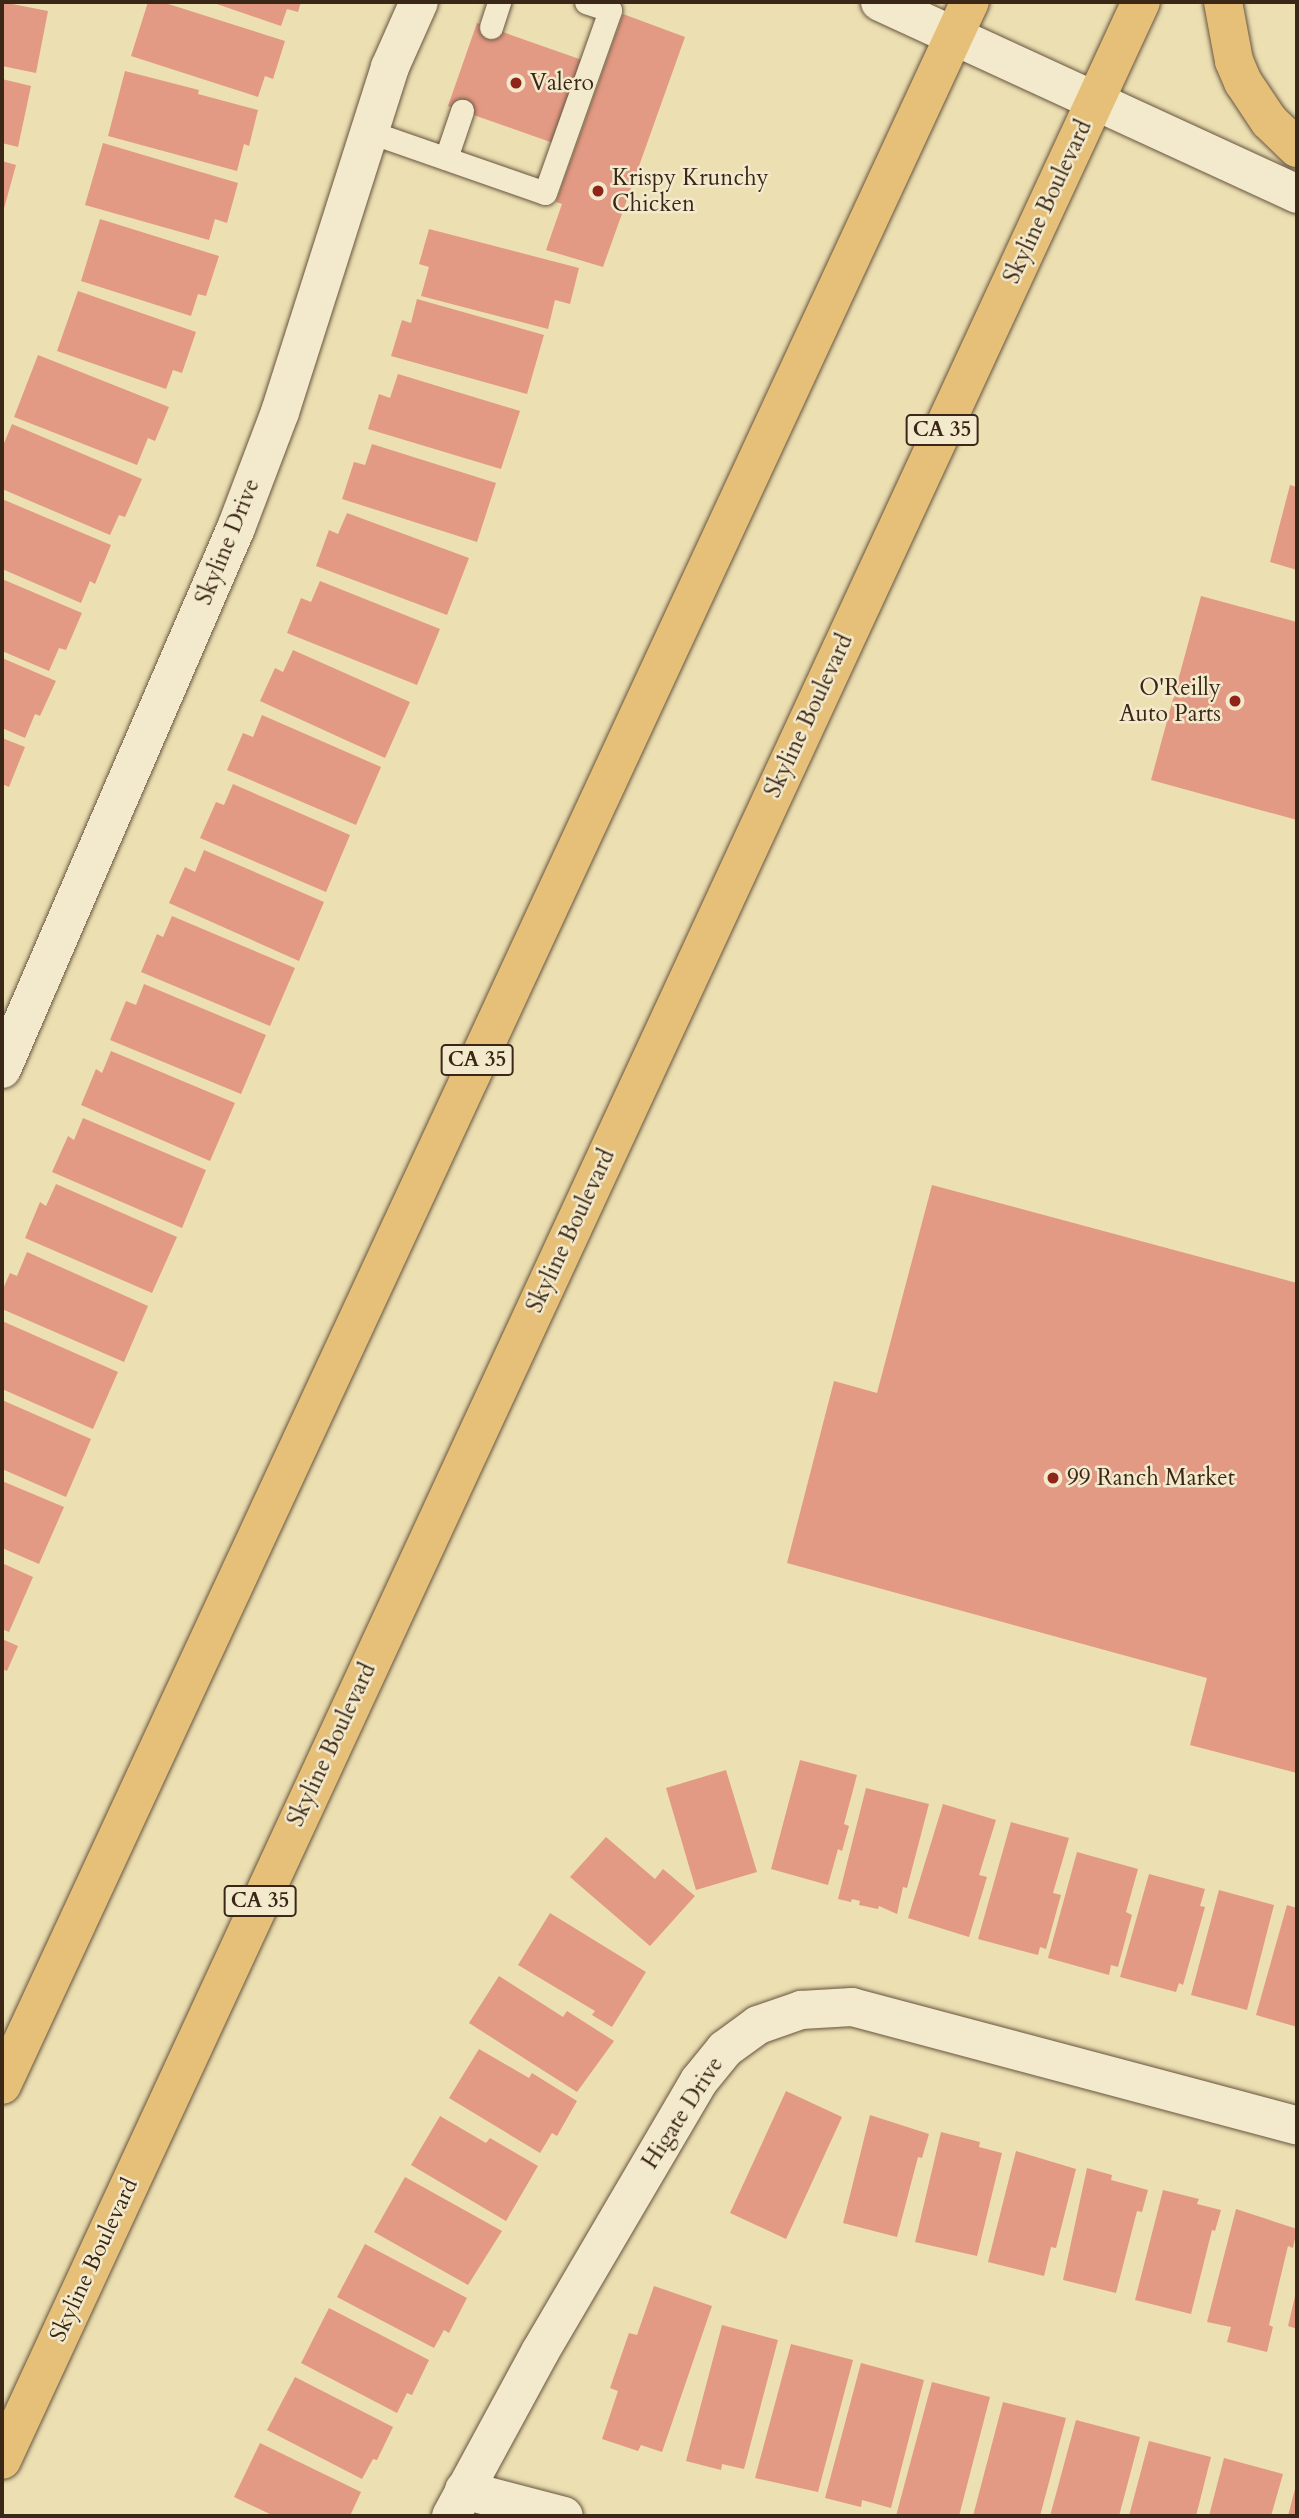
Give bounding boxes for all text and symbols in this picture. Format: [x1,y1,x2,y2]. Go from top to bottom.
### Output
place label: Valero [530,69,594,97]
marker: Valero [508,75,524,91]
street label: Skyline Boulevard [998,116,1098,288]
place label: Krispy Krunchy Chicken [612,164,769,218]
marker: Krispy Krunchy Chicken [590,183,606,199]
road number: CA 35 [905,412,979,448]
street label: Skyline Drive [190,475,266,609]
street label: Skyline Boulevard [759,630,859,802]
place label: O'Reilly Auto Parts [1119,674,1221,728]
marker: O'Reilly Auto Parts [1227,693,1243,709]
road number: CA 35 [440,1042,514,1078]
street label: Skyline Boulevard [521,1145,621,1317]
place label: 99 Ranch Market [1067,1464,1235,1492]
marker: 99 Ranch Market [1045,1470,1061,1486]
street label: Skyline Boulevard [282,1659,382,1831]
road number: CA 35 [223,1884,297,1918]
street label: Higate Drive [637,2052,729,2174]
street label: Skyline Boulevard [44,2174,144,2346]

